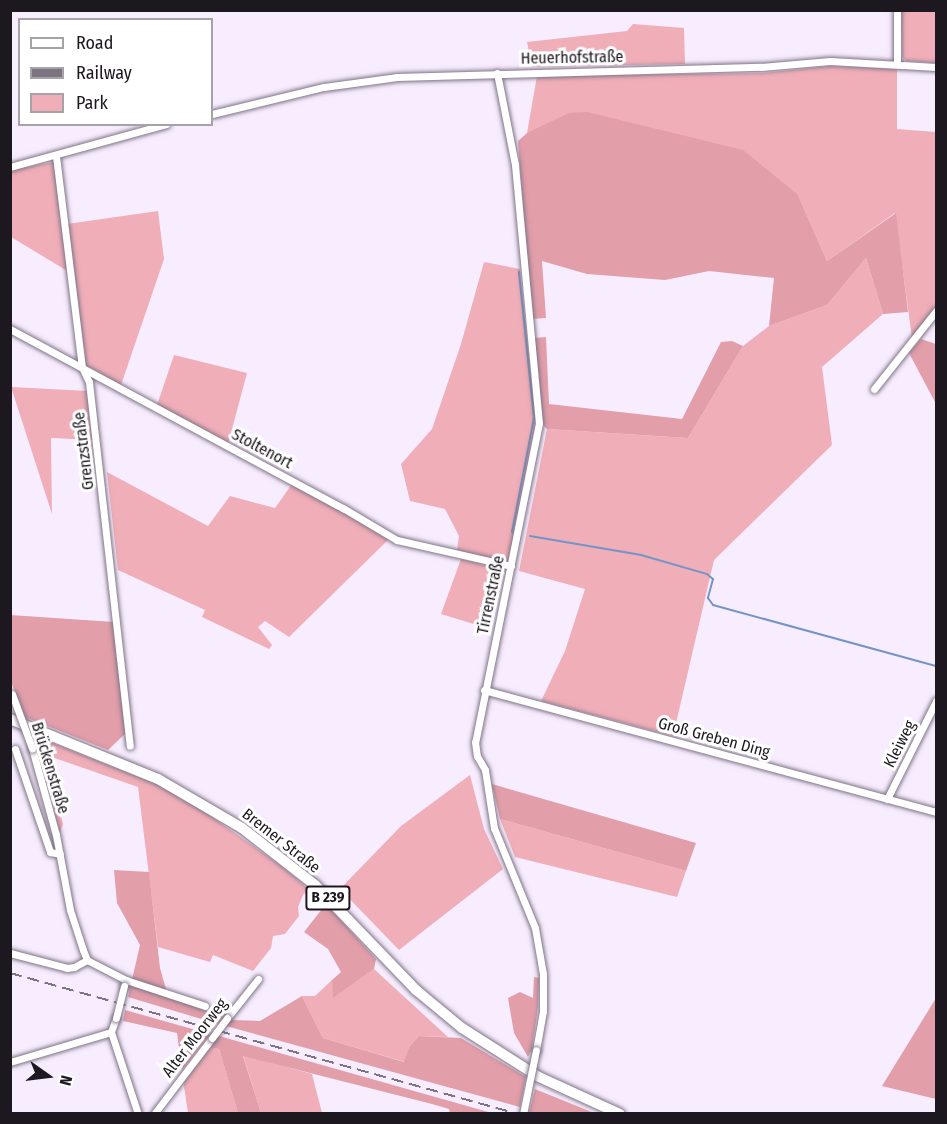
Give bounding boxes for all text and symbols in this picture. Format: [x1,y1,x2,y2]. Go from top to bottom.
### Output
legend [18,18,213,126]
text: Road [76,32,113,54]
street label: Heuerhofstraße [521,48,623,68]
text: Railway [76,62,132,84]
text: Park [76,92,108,114]
street label: Grenzstraße [70,411,98,491]
street label: Stoltenort [228,425,296,473]
street label: Tirrenstraße [473,554,509,636]
street label: Groß Greben Ding [656,714,772,762]
street label: Kleiweg [880,717,920,771]
street label: Brückenstraße [27,720,73,816]
street label: Bremer Straße [238,805,324,877]
road number: B 239 [304,886,352,910]
street label: Alter Moorweg [158,995,232,1081]
north arrow [18,1046,78,1106]
text: N [56,1074,76,1087]

